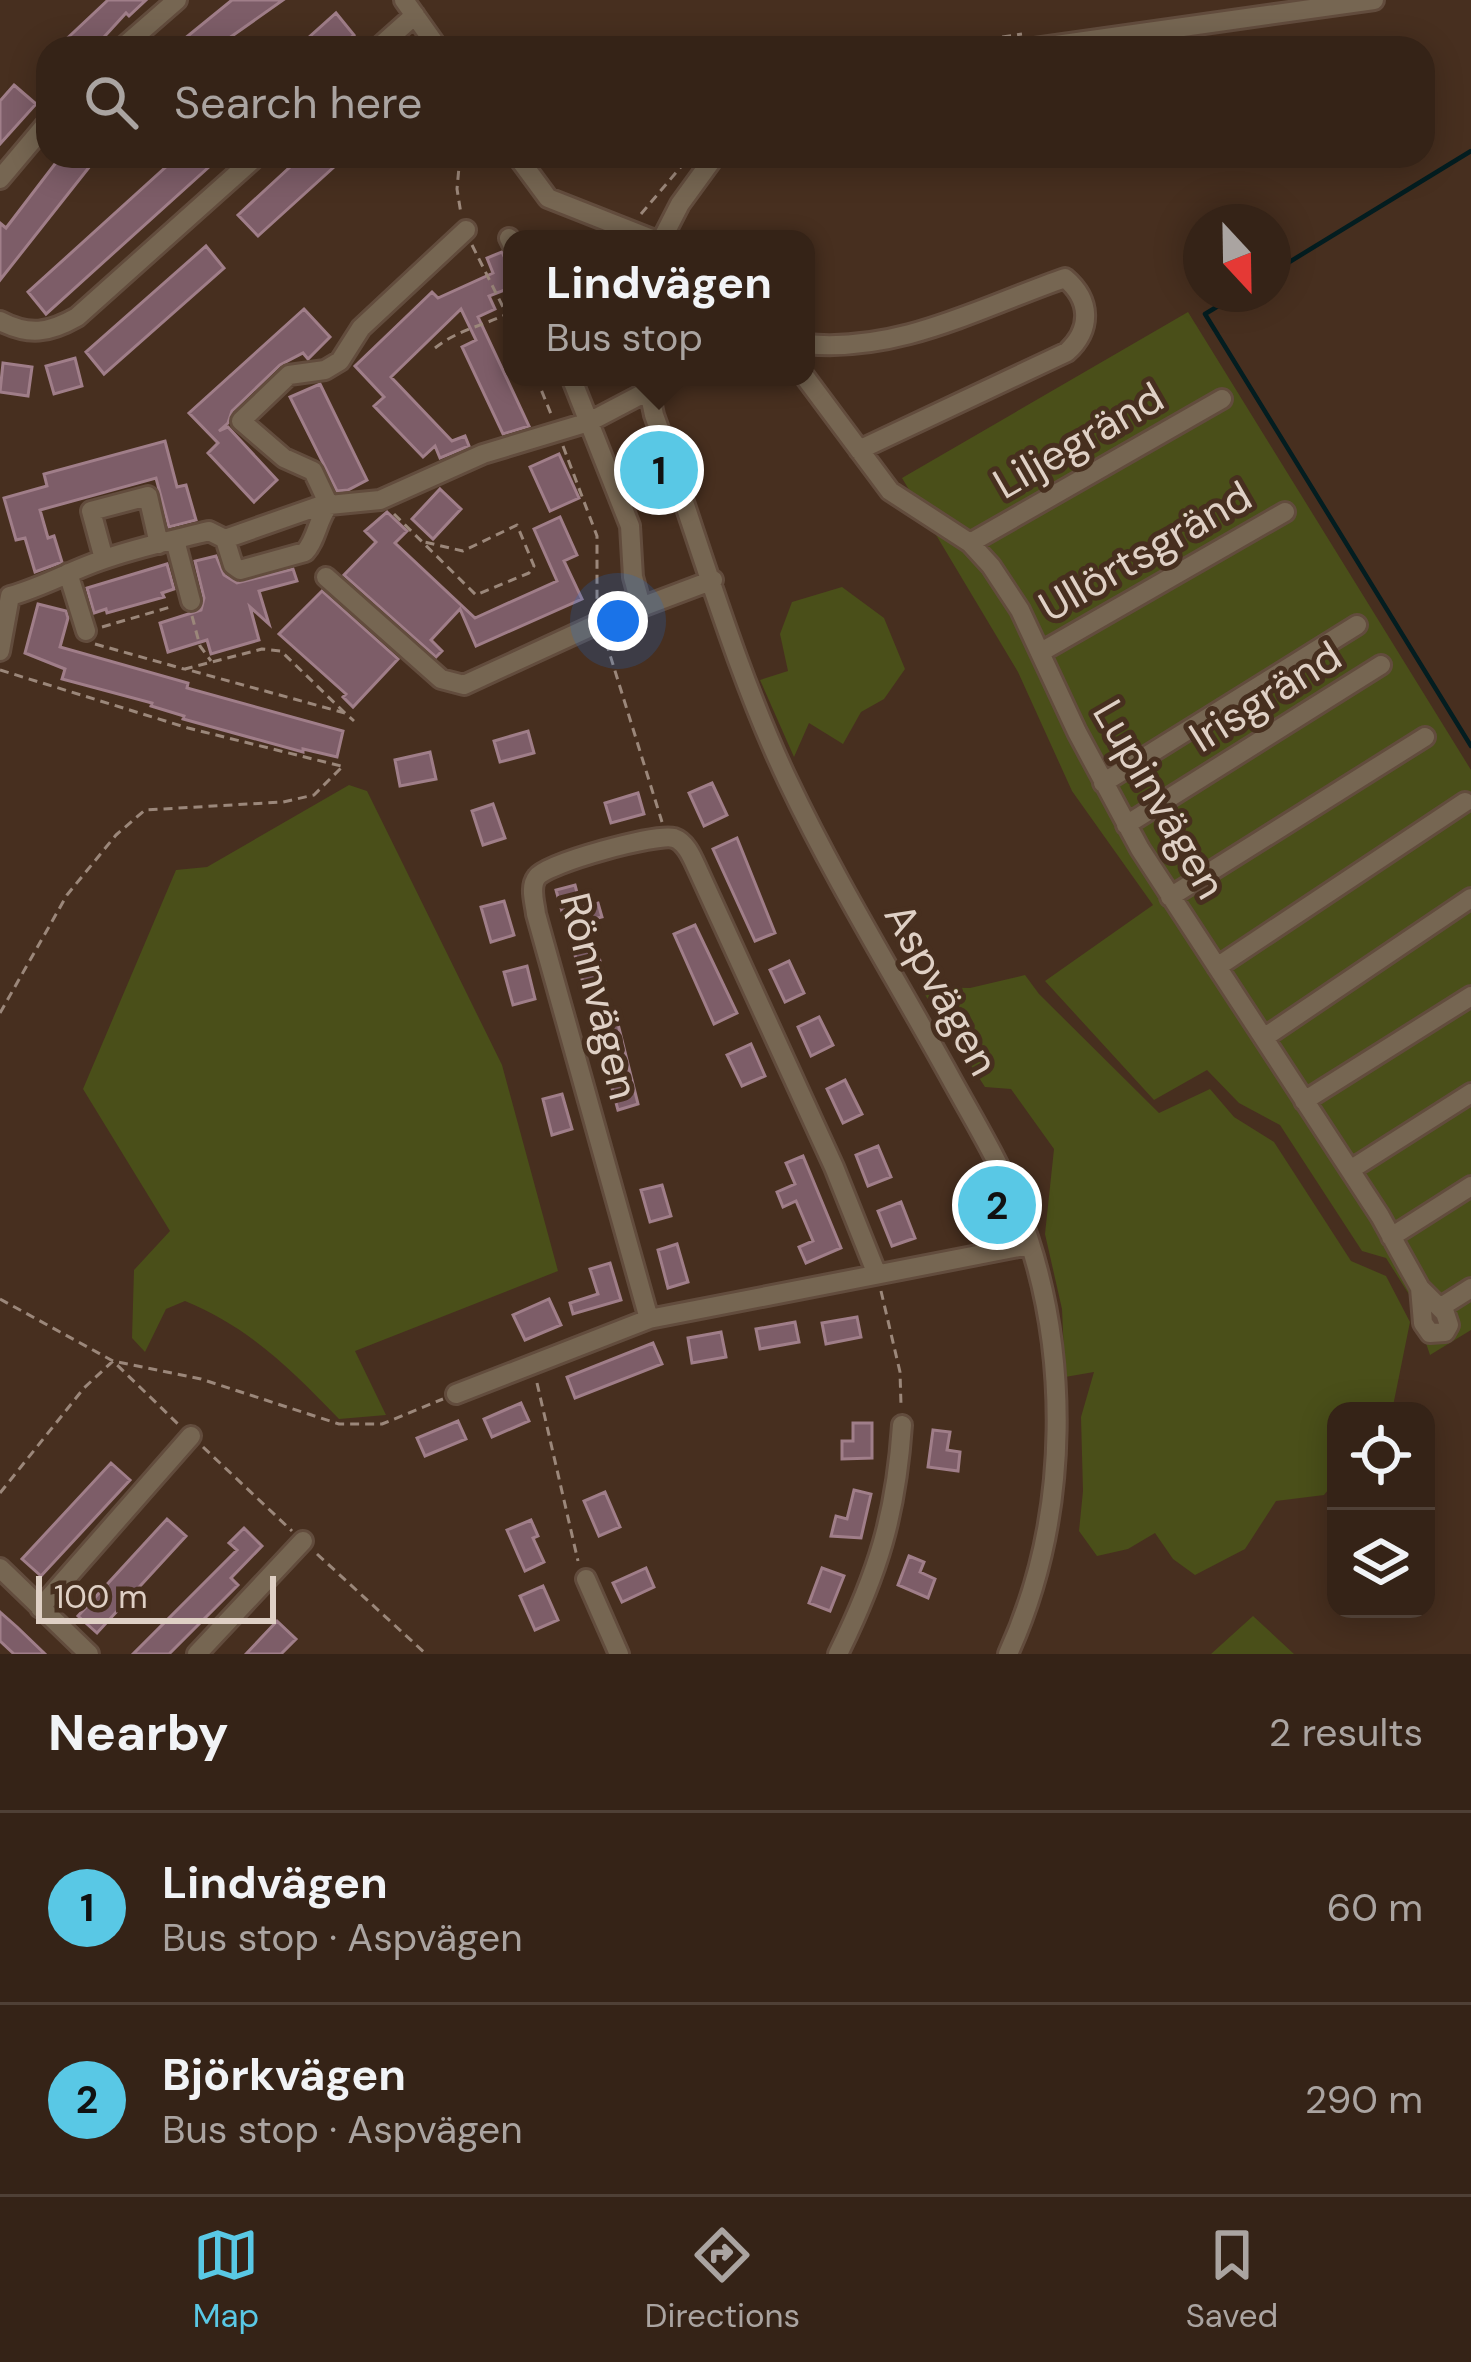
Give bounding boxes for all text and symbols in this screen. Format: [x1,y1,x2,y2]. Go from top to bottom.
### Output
search box [36,36,1435,168]
icon: search [78,69,144,135]
text: Search here [174,73,422,132]
north arrow [1183,204,1291,312]
popup [503,230,815,386]
text: Lindvägen [546,253,772,312]
text: Bus stop [546,312,703,363]
street label: Liljegränd [983,370,1173,511]
pin: 1 [620,425,698,515]
street label: Ullörtsgränd [1029,468,1261,634]
your location [588,591,648,651]
street label: Irisgränd [1179,628,1351,764]
street label: Lupinvägen [1081,690,1239,909]
street label: Rönnvägen [547,887,652,1105]
street label: Aspvägen [872,893,1011,1085]
pin: 2 [958,1160,1036,1250]
map controls [1327,1402,1435,1618]
button: locate [1327,1402,1435,1510]
button: layers [1327,1510,1435,1618]
scale bar [36,1570,276,1623]
text: 100 m [54,1575,148,1618]
text: Nearby [48,1699,229,1766]
text: 2 results [1269,1707,1423,1758]
text: Lindvägen [162,1853,388,1912]
text: 1 [80,1882,94,1933]
text: 60 m [1327,1882,1423,1933]
text: Bus stop · Aspvägen [162,1912,523,1963]
text: Björkvägen [162,2045,406,2104]
text: 2 [76,2074,98,2125]
text: 290 m [1305,2074,1423,2125]
text: Bus stop · Aspvägen [162,2104,523,2155]
tab: Map [193,2222,259,2337]
tab: Directions [645,2222,800,2337]
tab: Saved [1186,2222,1278,2337]

